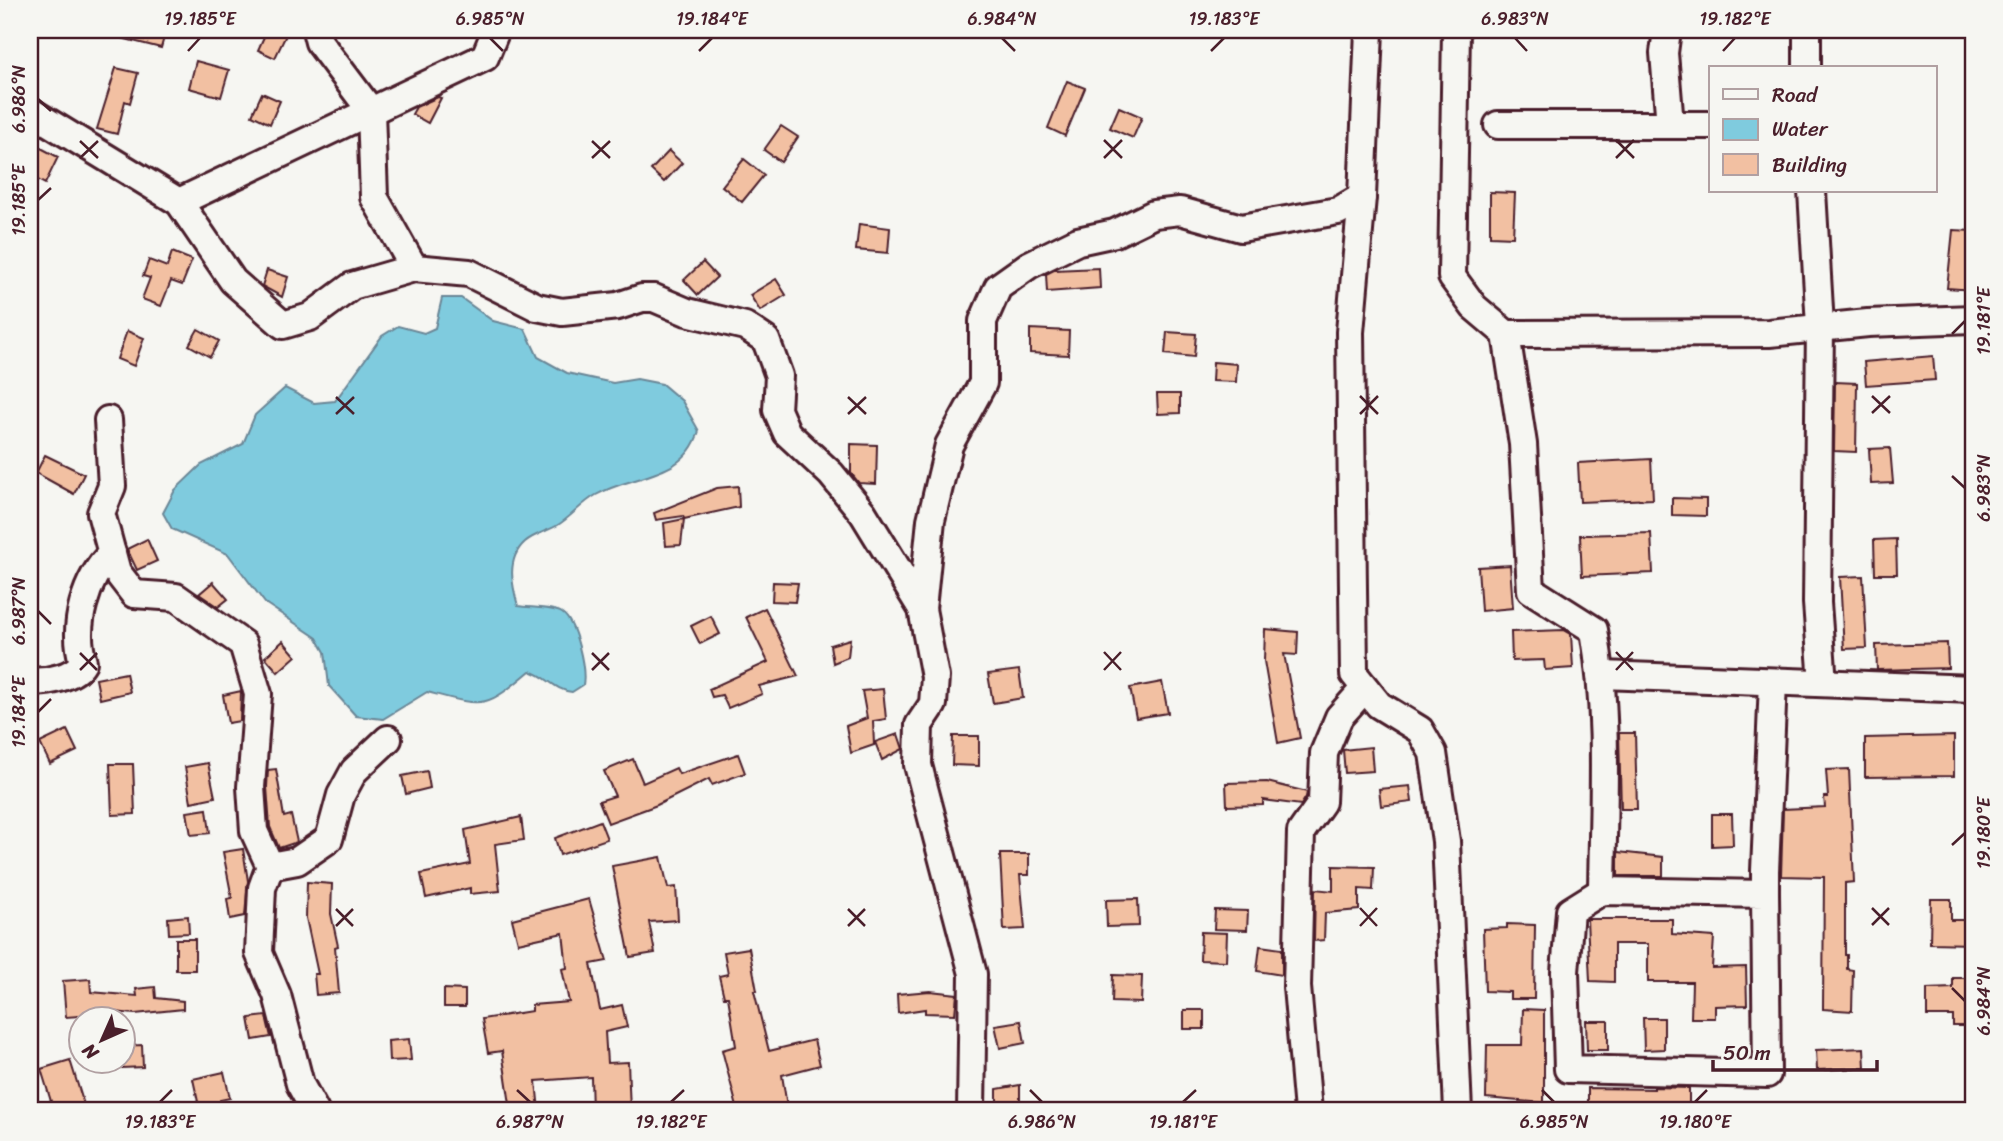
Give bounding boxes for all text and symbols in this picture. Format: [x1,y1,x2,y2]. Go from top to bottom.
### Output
text: 19.185°E [164,3,237,35]
text: 6.985°N [456,3,525,35]
text: 19.184°E [676,3,749,35]
text: 6.984°N [968,3,1037,35]
text: 19.183°E [1189,3,1260,35]
text: 6.983°N [1481,3,1549,35]
text: 19.182°E [1700,3,1771,35]
text: 6.986°N [3,64,35,133]
legend [1709,66,1937,192]
text: Road [1772,76,1819,114]
text: Water [1772,110,1829,148]
text: Building [1772,146,1848,184]
text: 19.185°E [3,163,35,236]
text: 19.181°E [1968,286,2000,355]
text: 6.983°N [1968,454,2000,522]
text: 6.987°N [3,576,35,645]
text: 19.184°E [3,675,35,748]
text: 19.180°E [1968,796,2000,869]
text: 6.984°N [1968,966,2000,1036]
north arrow [66,1004,136,1074]
scale bar [1713,1029,1877,1073]
text: 50 m [1723,1034,1771,1072]
text: N [73,1035,107,1069]
text: 19.183°E [125,1106,196,1138]
text: 6.987°N [496,1106,565,1138]
text: 19.182°E [636,1106,707,1138]
text: 6.986°N [1008,1106,1077,1138]
text: 19.181°E [1149,1106,1218,1138]
text: 6.985°N [1520,1106,1589,1138]
text: 19.180°E [1659,1106,1732,1138]

